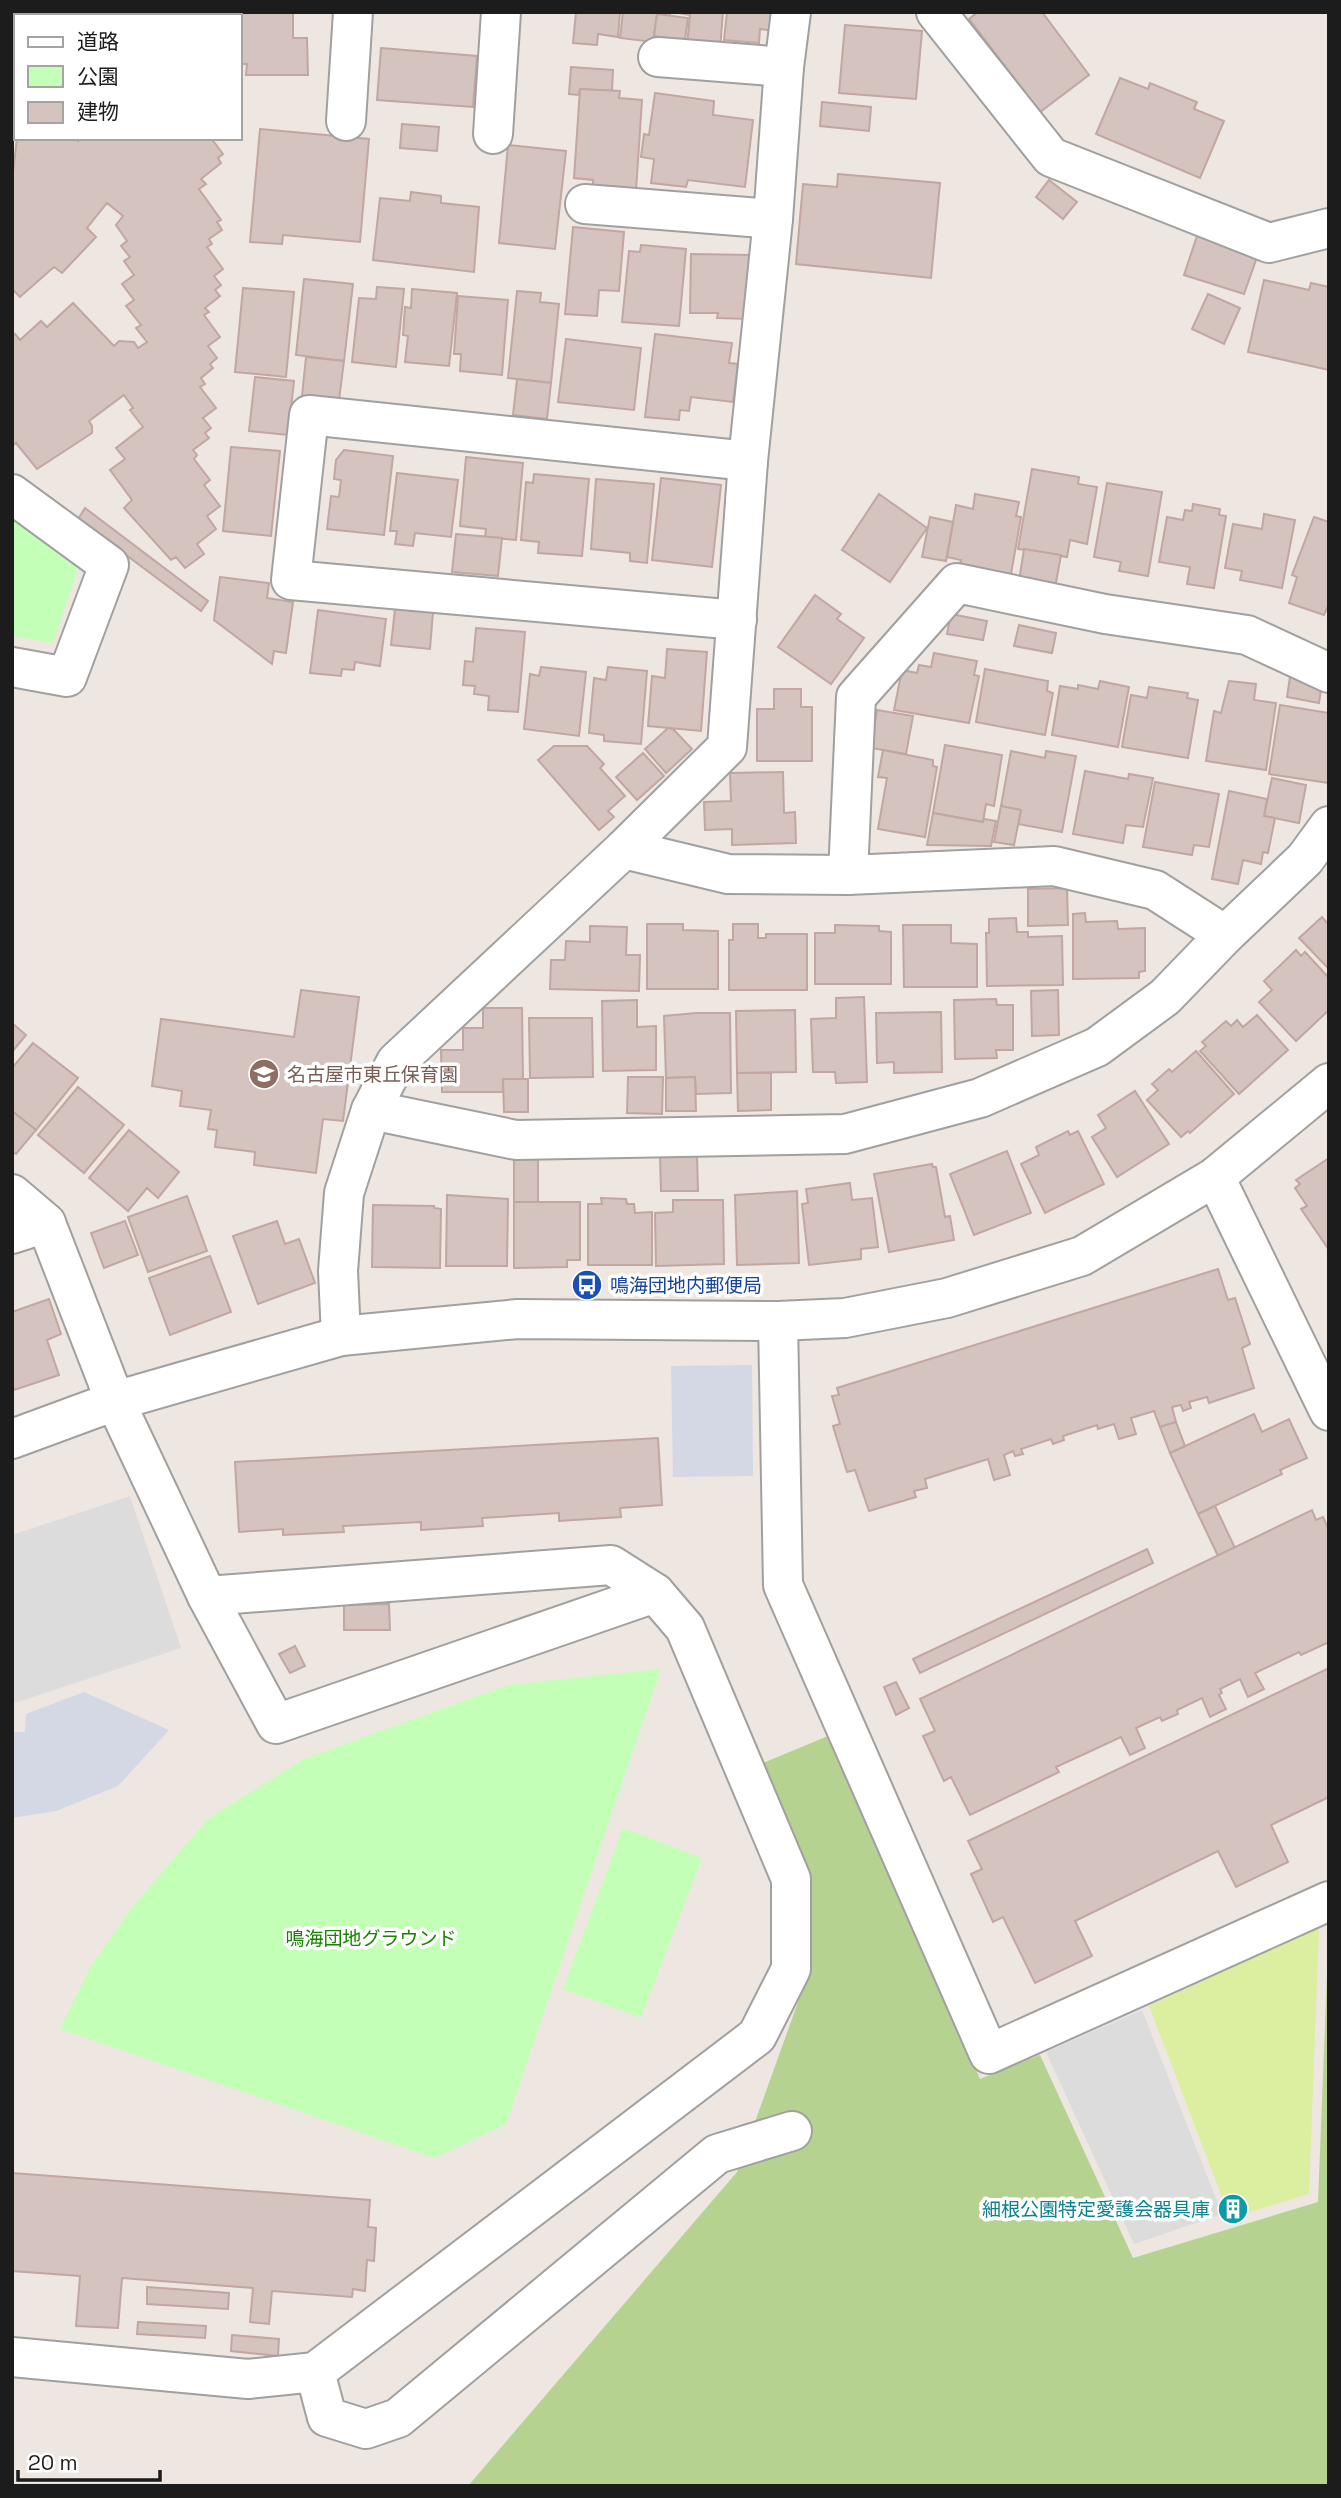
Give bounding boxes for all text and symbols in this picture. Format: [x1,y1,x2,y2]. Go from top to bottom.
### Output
legend [14,14,242,140]
text: 道路 [77,28,119,55]
text: 公園 [77,63,119,90]
text: 建物 [77,98,119,125]
school or university icon: 名古屋市東丘保育園 [247,1057,281,1091]
place label: 名古屋市東丘保育園 [287,1062,458,1087]
bus stop icon: 鳴海団地内郵便局 [570,1268,604,1302]
place label: 鳴海団地内郵便局 [610,1273,762,1298]
park label: 鳴海団地グラウンド [285,1926,457,1951]
building icon: 細根公園特定愛護会器具庫 [1216,2192,1250,2226]
place label: 細根公園特定愛護会器具庫 [982,2197,1210,2222]
scale bar [18,2438,159,2482]
text: 20 m [28,2449,78,2476]

